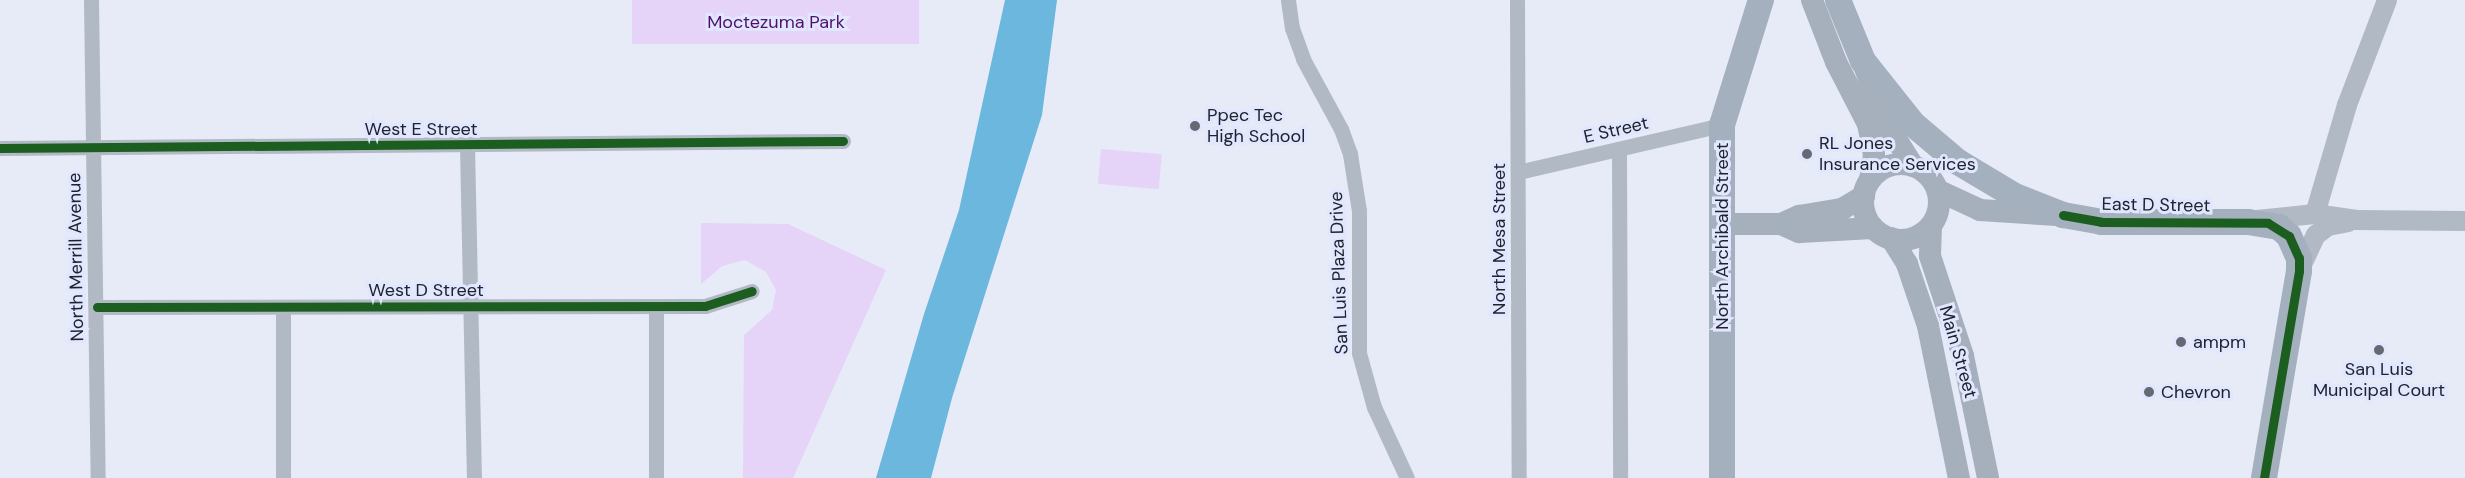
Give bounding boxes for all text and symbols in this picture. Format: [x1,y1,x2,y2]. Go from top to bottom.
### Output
park label: Moctezuma Park [707,11,845,33]
place label: Ppec Tec High School [1207,105,1305,148]
street label: E Street [1581,112,1651,148]
street label: West E Street [364,118,478,140]
marker: Ppec Tec High School [1188,119,1202,133]
place label: RL Jones Insurance Services [1819,133,1976,176]
street label: North Archibald Street [1711,142,1733,330]
marker: RL Jones Insurance Services [1800,147,1814,161]
street label: North Mesa Street [1488,163,1510,315]
street label: North Merrill Avenue [64,172,88,342]
street label: San Luis Plaza Drive [1325,191,1353,355]
street label: East D Street [2102,193,2210,217]
street label: West D Street [368,279,484,301]
street label: Main Street [1934,303,1982,401]
place label: ampm [2193,331,2246,353]
marker: ampm [2174,335,2188,349]
marker: San Luis Municipal Court [2372,343,2386,357]
place label: San Luis Municipal Court [2313,359,2445,401]
place label: Chevron [2161,381,2231,403]
marker: Chevron [2142,385,2156,399]

